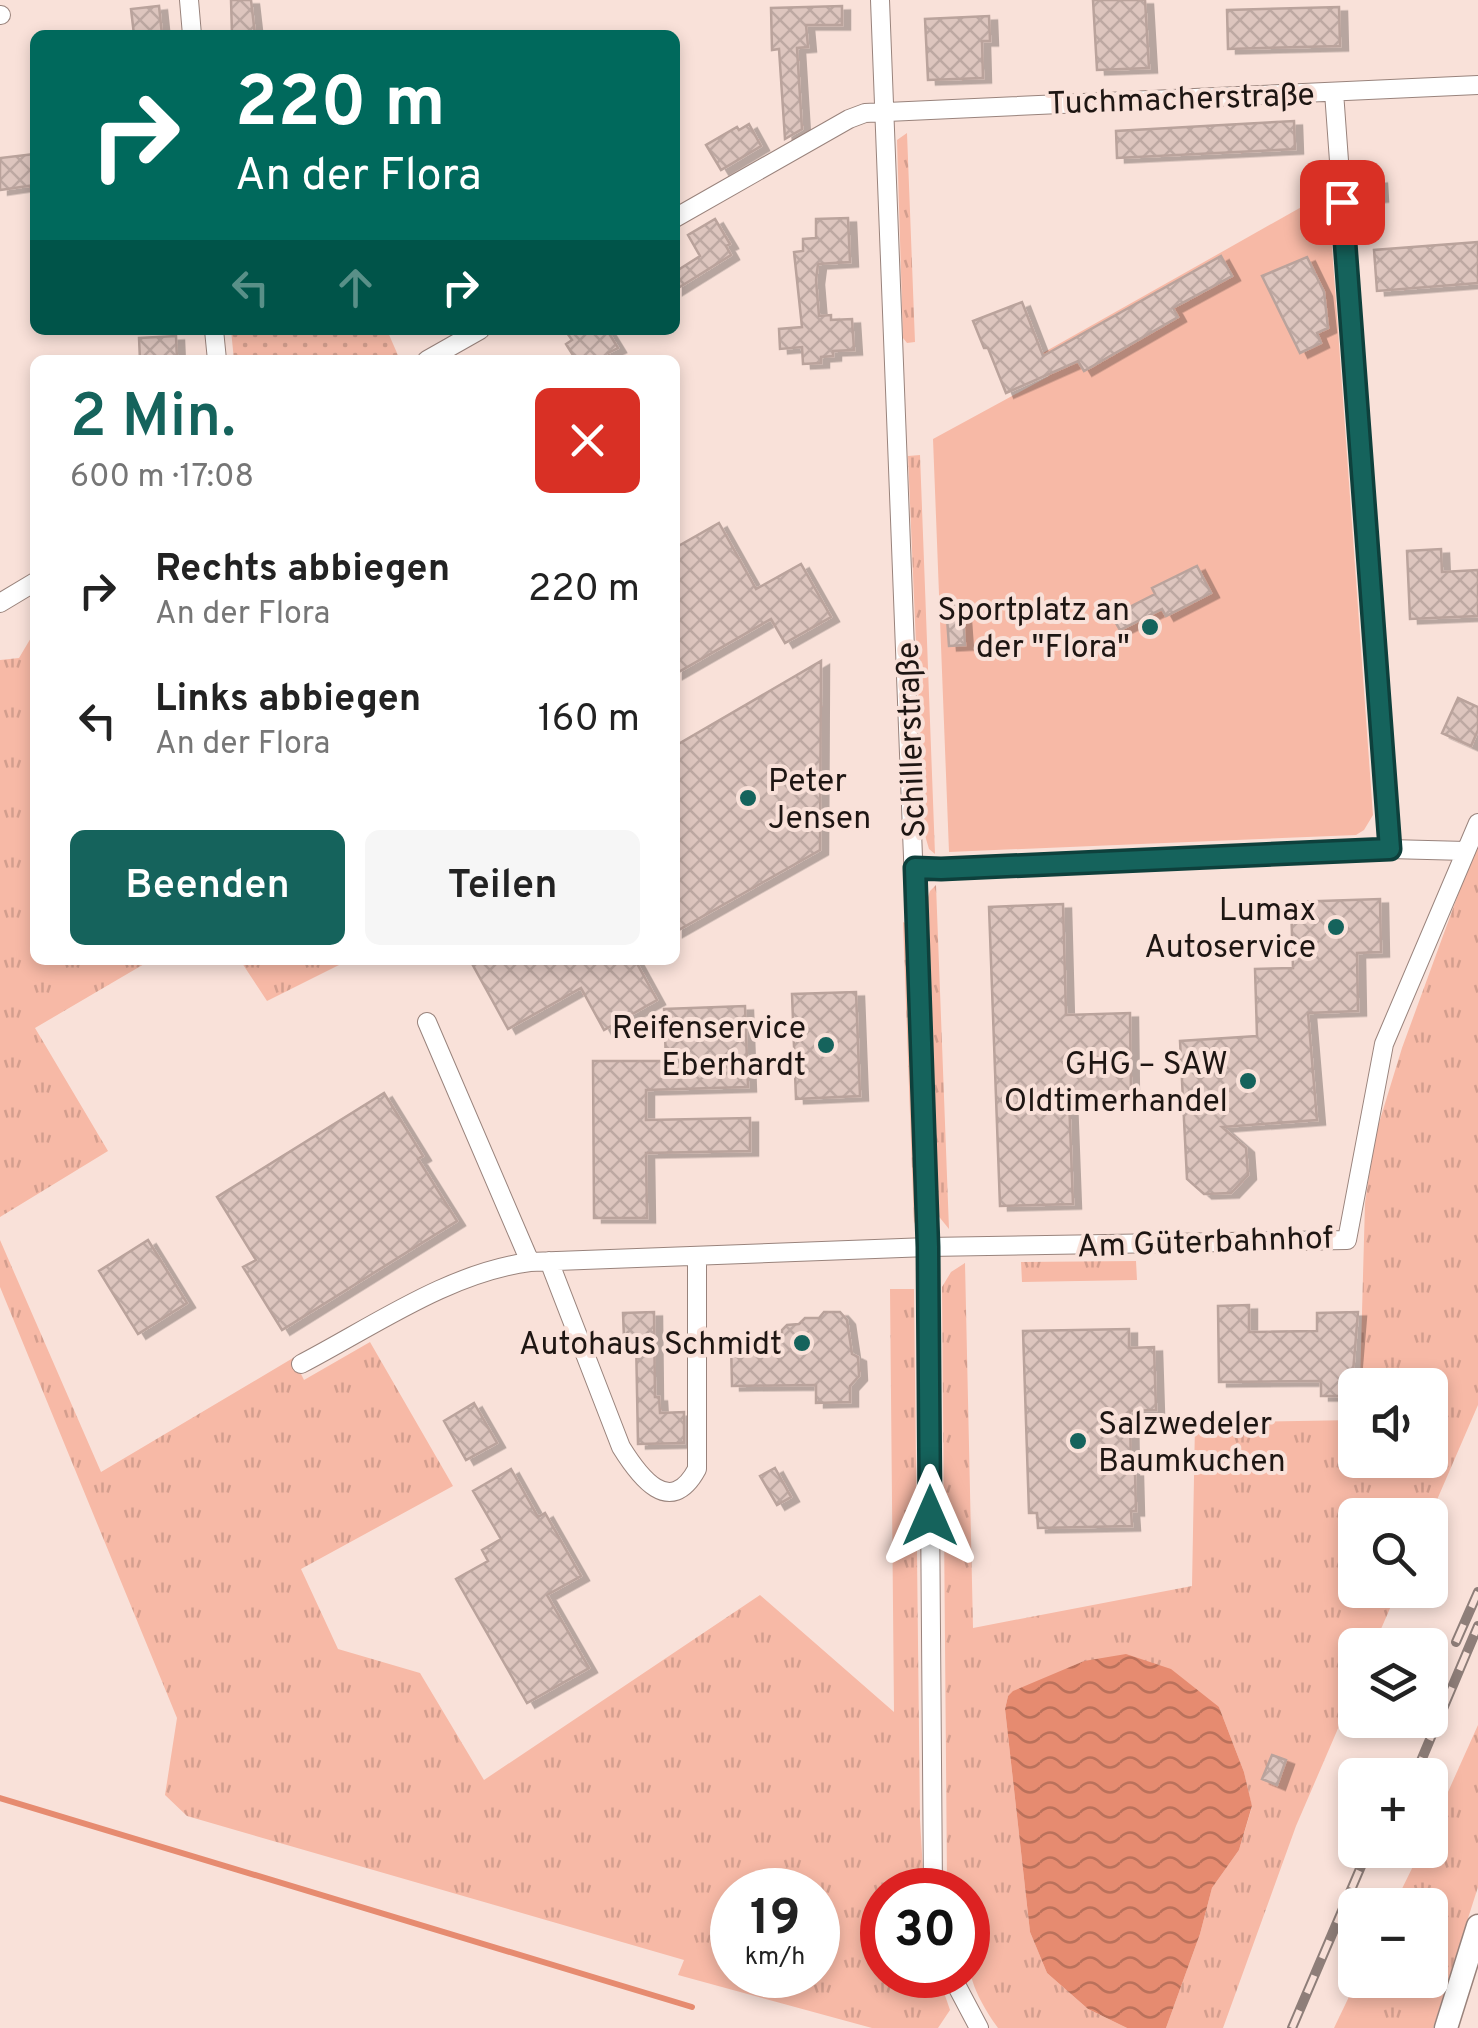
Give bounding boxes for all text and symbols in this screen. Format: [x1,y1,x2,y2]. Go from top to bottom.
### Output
text: 220 m [235,62,445,151]
icon: right [70,70,200,200]
street label: Tuchmacherstraße [1047,76,1315,126]
text: An der Flora [235,149,482,206]
pin [1300,160,1385,245]
icon: arrive [1315,175,1370,230]
icon: left [223,260,278,315]
icon: ahead [328,260,383,315]
icon: right [433,260,488,315]
text: 2 Min. [70,382,236,458]
button: close [535,388,640,493]
text: 600 m · 17:08 [70,458,254,498]
text: Rechts abbiegen [155,546,450,595]
icon: right [70,563,125,618]
text: 220 m [528,566,640,615]
place label: Sportplatz an der "Flora" [937,592,1130,669]
text: An der Flora [155,595,330,635]
marker: Sportplatz an der "Flora" [1139,616,1161,638]
street label: Schillerstraße [890,641,936,839]
text: Links abbiegen [155,676,421,725]
icon: left [70,693,125,748]
text: 160 m [538,696,640,745]
text: An der Flora [155,725,330,765]
place label: Peter Jensen [768,763,871,840]
marker: Peter Jensen [737,787,759,809]
button: Beenden [70,830,345,945]
button: Teilen [365,830,640,945]
place label: Lumax Autoservice [1144,892,1316,969]
marker: Lumax Autoservice [1325,916,1347,938]
place label: Reifenservice Eberhardt [612,1010,806,1087]
marker: Reifenservice Eberhardt [815,1034,837,1056]
place label: GHG – SAW Oldtimerhandel [1004,1046,1228,1123]
marker: GHG – SAW Oldtimerhandel [1237,1070,1259,1092]
street label: Am Güterbahnhof [1076,1220,1334,1268]
place label: Autohaus Schmidt [519,1326,782,1366]
marker: Autohaus Schmidt [791,1332,813,1354]
map controls [1338,1368,1448,1998]
button: sound [1338,1368,1448,1478]
place label: Salzwedeler Baumkuchen [1098,1406,1286,1483]
marker: Salzwedeler Baumkuchen [1067,1430,1089,1452]
position arrow [878,1464,982,1568]
button: search [1338,1498,1448,1608]
button: layers [1338,1628,1448,1738]
button: + [1338,1758,1448,1868]
speed limit sign: 30 [860,1868,990,1998]
button: − [1338,1888,1448,1998]
text: 19 [750,1889,800,1952]
text: km/h [745,1942,805,1974]

